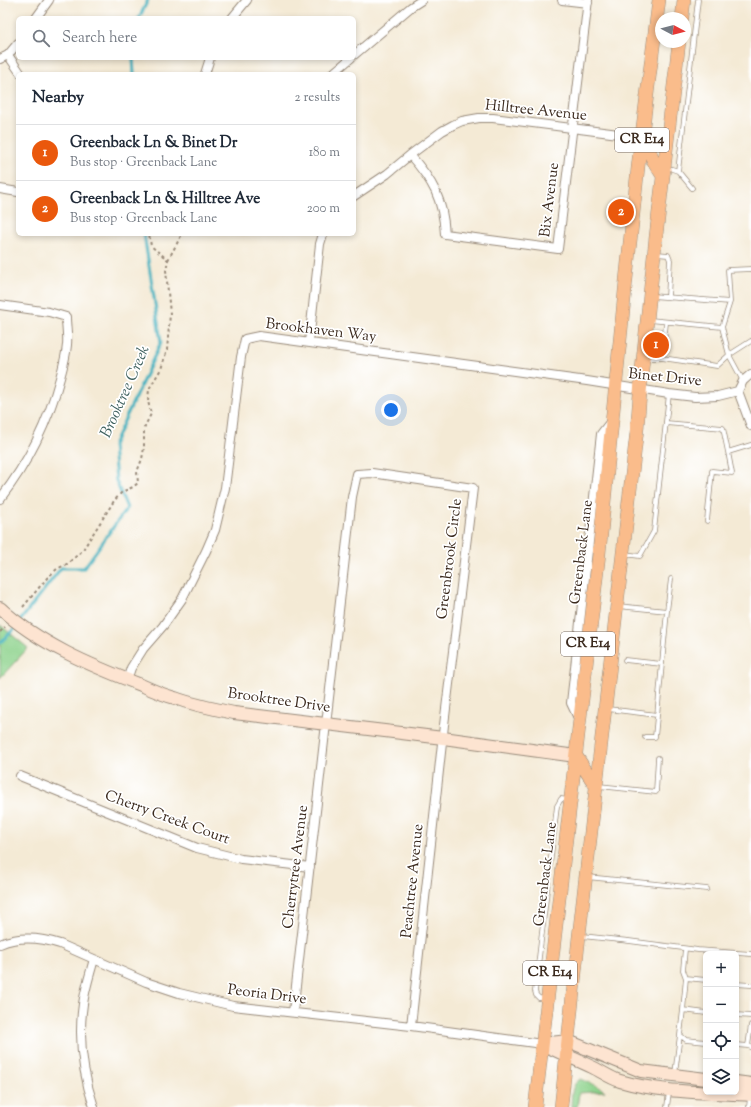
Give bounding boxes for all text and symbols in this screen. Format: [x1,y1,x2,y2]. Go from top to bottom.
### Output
north arrow [655,12,691,48]
search box [16,16,356,60]
icon: search [30,27,52,49]
text: Search here [62,28,137,49]
text: Nearby [32,86,84,110]
text: 2 results [295,89,340,107]
street label: Hilltree Avenue [484,95,588,127]
road number: CR E14 [615,128,669,152]
text: Greenback Ln & Binet Dr [70,133,237,154]
text: 1 [43,144,47,162]
text: 180 m [309,144,340,162]
text: Bus stop · Greenback Lane [70,154,217,172]
street label: Bix Avenue [535,161,565,239]
text: Greenback Ln & Hilltree Ave [70,189,260,210]
pin: 2 [608,197,634,227]
text: 2 [42,200,48,218]
text: 200 m [307,200,340,218]
text: Bus stop · Greenback Lane [70,210,217,228]
street label: Brookhaven Way [264,314,378,348]
pin: 1 [643,330,669,360]
water label: Brooktree Creek [95,342,157,442]
street label: Binet Drive [627,364,703,392]
your location [381,400,401,420]
street label: Greenbrook Circle [432,497,468,621]
street label: Greenback Lane [565,498,599,606]
road number: CR E14 [561,632,615,656]
street label: Brooktree Drive [226,683,332,719]
street label: Cherry Creek Court [102,786,232,850]
street label: Cherrytree Avenue [278,804,314,930]
street label: Greenback Lane [529,820,563,928]
street label: Peachtree Avenue [397,823,429,939]
map controls [703,951,739,1095]
button: + [703,951,739,987]
road number: CR E14 [523,961,577,985]
street label: Peoria Drive [226,980,308,1010]
button: − [703,987,739,1023]
button: locate [703,1023,739,1059]
button: layers [703,1059,739,1095]

